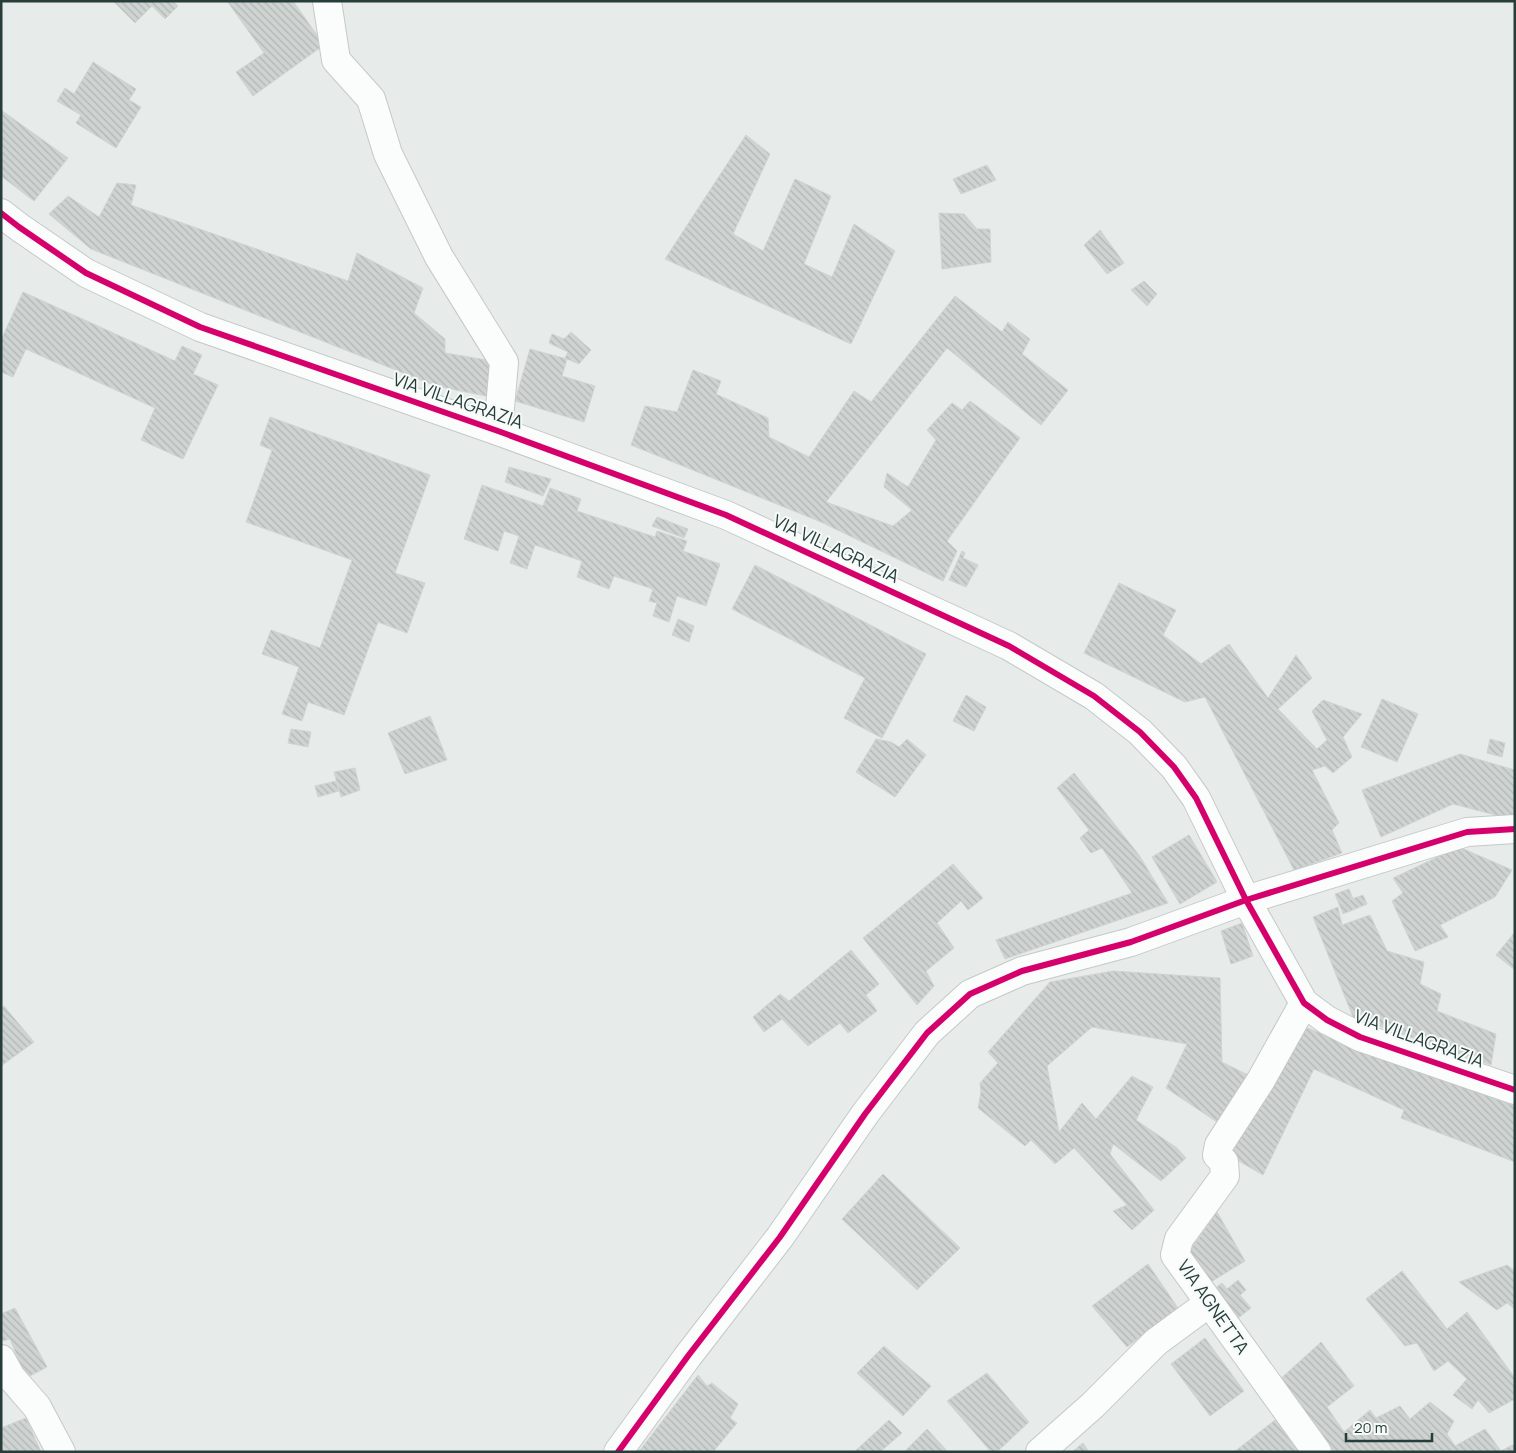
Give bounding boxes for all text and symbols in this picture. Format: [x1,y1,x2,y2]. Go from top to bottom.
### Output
street label: VIA VILLAGRAZIA [390,366,527,434]
street label: VIA VILLAGRAZIA [769,508,904,588]
street label: VIA VILLAGRAZIA [1351,1003,1488,1073]
street label: VIA AGNETTA [1172,1254,1256,1359]
scale bar [1346,1410,1432,1442]
text: 20 m [1354,1417,1387,1438]

